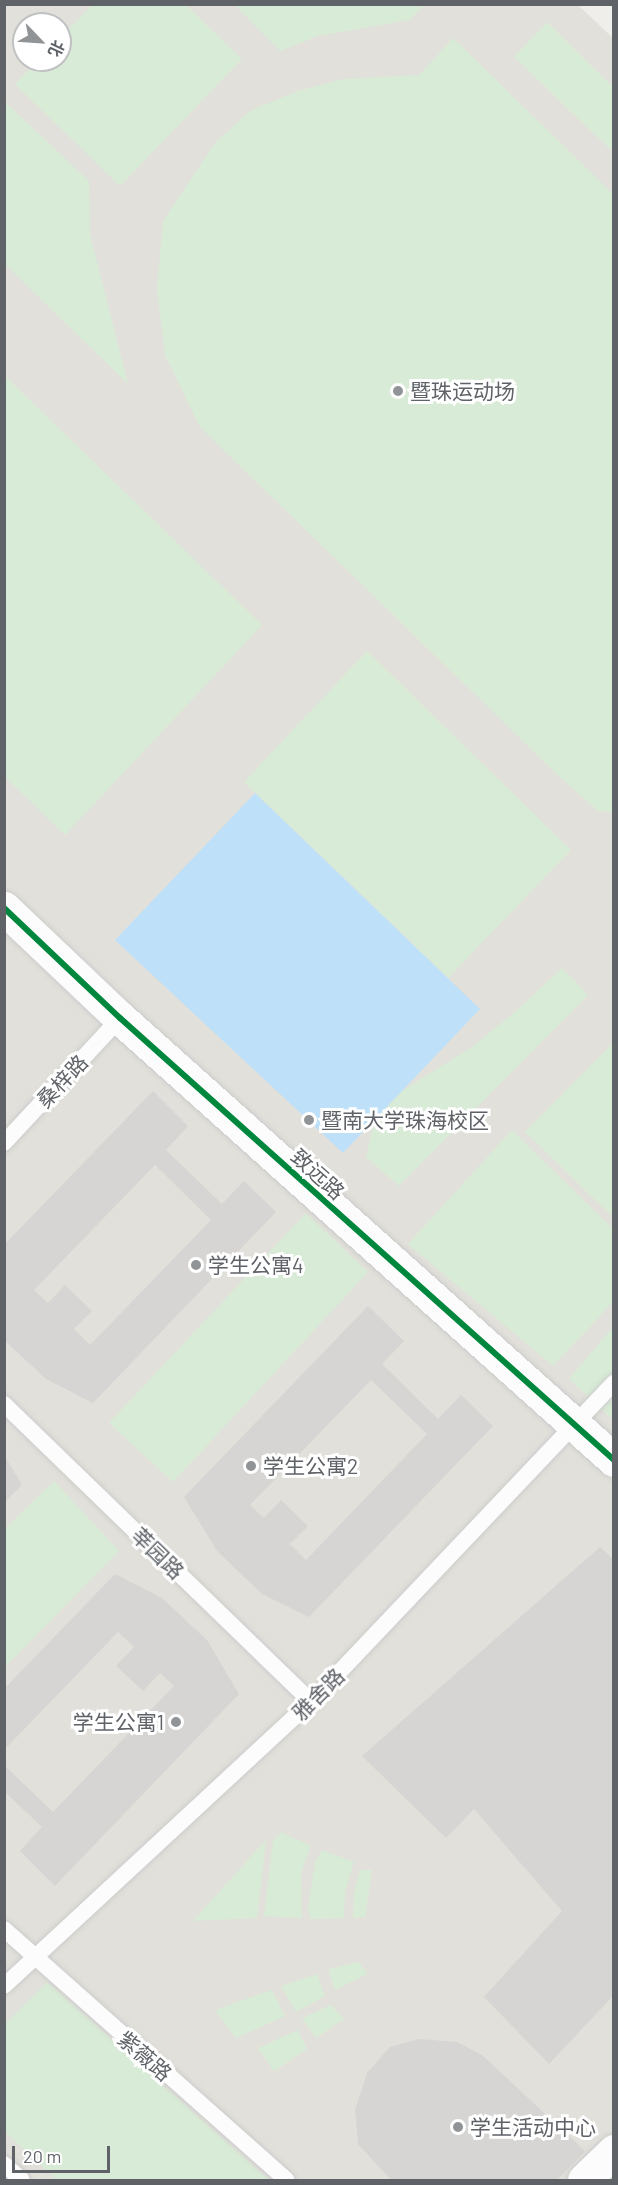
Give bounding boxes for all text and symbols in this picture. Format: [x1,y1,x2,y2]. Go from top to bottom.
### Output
north arrow [12,12,72,72]
text: 北 [45,38,69,60]
place label: 暨珠运动场 [410,378,515,404]
marker: 暨珠运动场 [391,384,405,398]
street label: 桑梓路 [31,1049,93,1113]
place label: 暨南大学珠海校区 [321,1107,489,1133]
marker: 暨南大学珠海校区 [302,1113,316,1127]
street label: 致远路 [286,1144,350,1204]
place label: 学生公寓4 [208,1252,304,1278]
marker: 学生公寓4 [189,1258,203,1272]
place label: 学生公寓2 [263,1453,358,1479]
marker: 学生公寓2 [244,1459,258,1473]
street label: 莘园路 [127,1522,189,1584]
street label: 雅舍路 [287,1663,349,1725]
place label: 学生公寓1 [73,1709,164,1735]
marker: 学生公寓1 [169,1715,183,1729]
street label: 紫薇路 [113,2026,177,2086]
place label: 学生活动中心 [470,2114,596,2140]
marker: 学生活动中心 [451,2120,465,2134]
scale bar [15,2134,112,2172]
text: 20 m [23,2145,61,2167]

